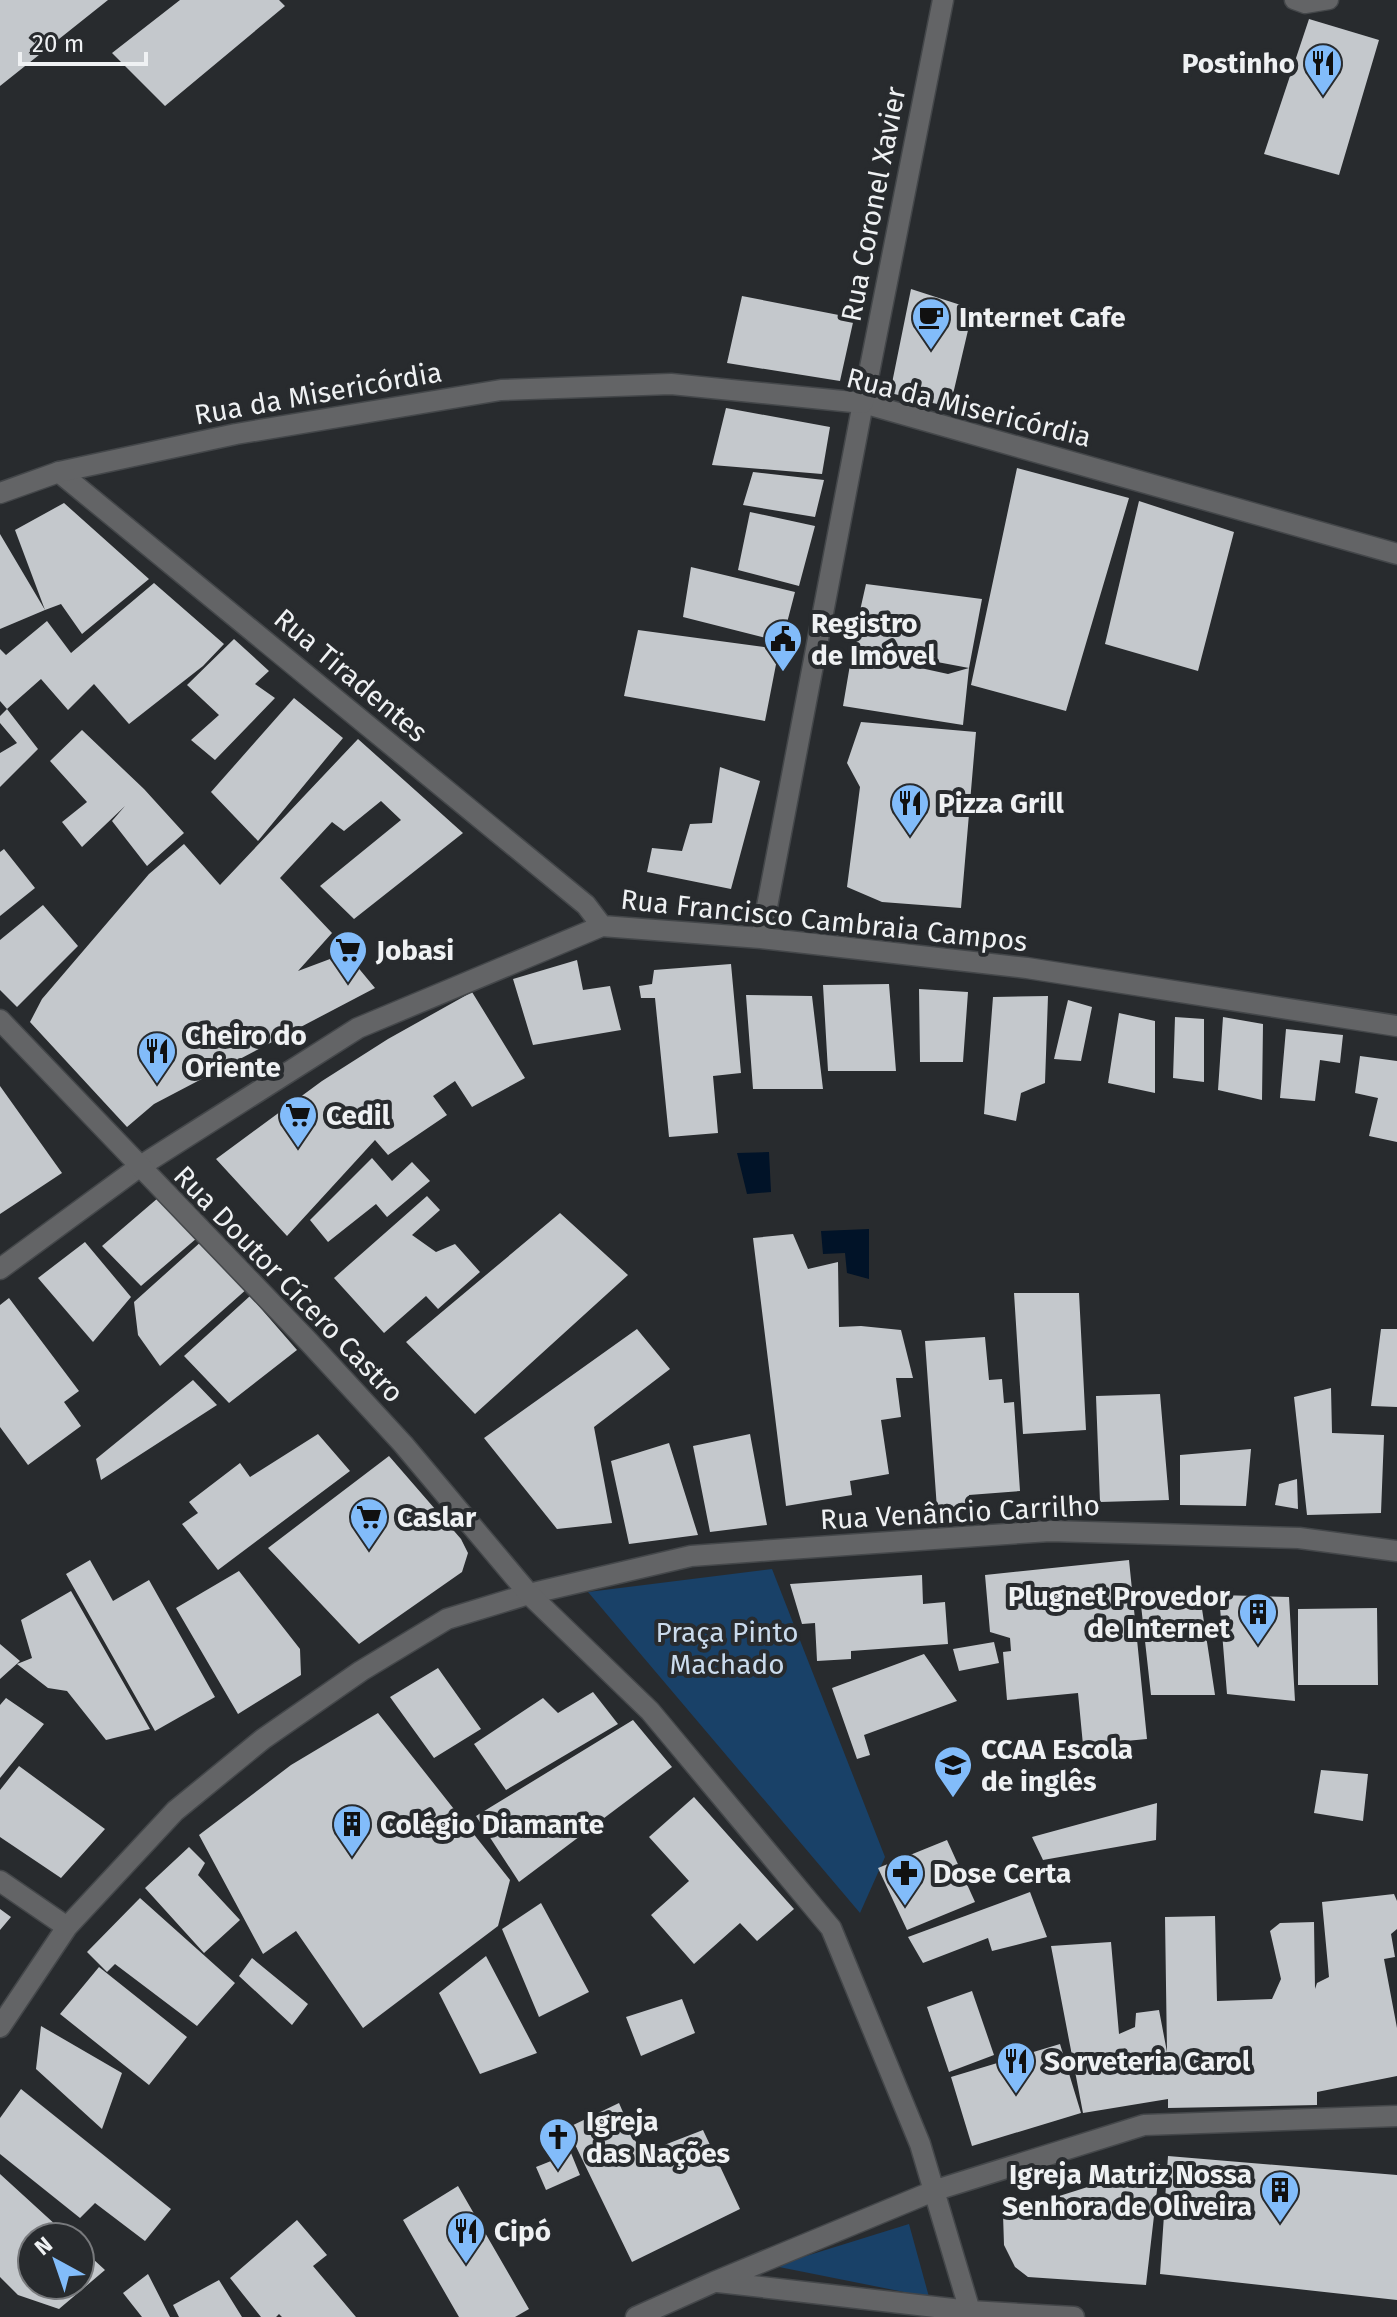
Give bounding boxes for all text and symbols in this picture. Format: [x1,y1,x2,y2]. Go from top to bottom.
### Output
scale bar [20,16,146,66]
text: 20 m [32,30,84,58]
restaurant icon: Postinho [1302,42,1344,97]
place label: Postinho [1182,47,1295,80]
street label: Rua Coronel Xavier [835,84,912,324]
cafe icon: Internet Cafe [910,296,952,351]
place label: Internet Cafe [959,301,1126,334]
street label: Rua da Misericórdia [192,355,445,432]
street label: Rua da Misericórdia [843,361,1095,454]
street label: Rua Tiradentes [267,602,434,749]
place label: Registro de Imóvel [811,607,936,672]
public building icon: Registro de Imóvel [762,618,804,673]
restaurant icon: Pizza Grill [889,782,931,837]
place label: Pizza Grill [938,787,1064,820]
street label: Rua Francisco Cambraia Campos [619,883,1029,958]
supermarket icon: Jobasi [327,929,369,984]
place label: Jobasi [375,934,454,967]
place label: Cheiro do Oriente [185,1019,307,1084]
restaurant icon: Cheiro do Oriente [136,1030,178,1085]
supermarket icon: Cedil [277,1094,319,1149]
place label: Cedil [326,1099,391,1132]
street label: Rua Doutor Cícero Castro [167,1159,410,1409]
street label: Rua Venâncio Carrilho [819,1489,1101,1536]
supermarket icon: Caslar [348,1496,390,1551]
place label: Caslar [397,1501,477,1534]
place label: Plugnet Provedor de Internet [1008,1580,1231,1645]
building icon: Plugnet Provedor de Internet [1237,1591,1279,1646]
park label: Praça Pinto Machado [655,1616,799,1681]
place label: CCAA Escola de inglês [981,1733,1133,1798]
school or university icon: CCAA Escola de inglês [932,1744,974,1799]
building icon: Colégio Diamante [331,1803,373,1858]
place label: Colégio Diamante [380,1808,604,1841]
pharmacy icon: Dose Certa [884,1852,926,1907]
place label: Dose Certa [933,1857,1071,1890]
restaurant icon: Sorveteria Carol [995,2040,1037,2095]
place label: Sorveteria Carol [1044,2045,1251,2078]
place label: Igreja das Nações [586,2105,730,2170]
church icon: Igreja das Nações [537,2116,579,2171]
place label: Igreja Matriz Nossa Senhora de Oliveira [1002,2158,1252,2223]
building icon: Igreja Matriz Nossa Senhora de Oliveira [1259,2169,1301,2224]
restaurant icon: Cipó [445,2210,487,2265]
place label: Cipó [494,2215,551,2248]
north arrow [16,2221,96,2301]
text: N [29,2231,58,2261]

